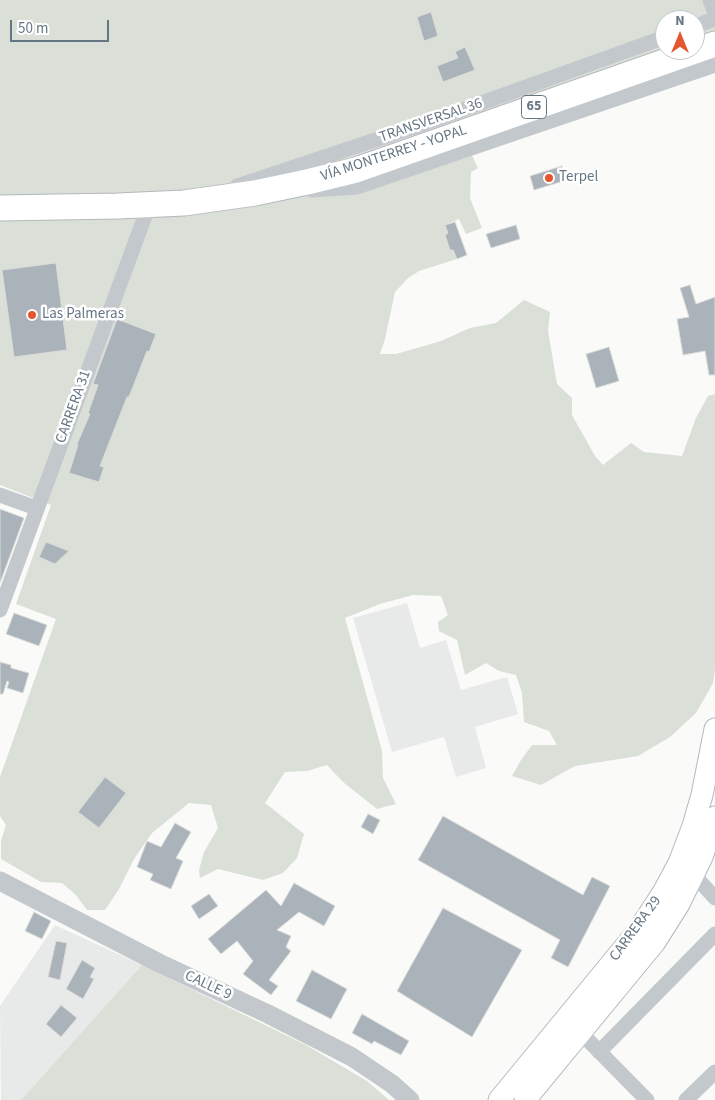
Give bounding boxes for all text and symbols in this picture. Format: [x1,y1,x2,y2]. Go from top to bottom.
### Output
scale bar [12,10,111,42]
north arrow [655,10,705,60]
text: N [675,11,685,31]
text: 50 m [18,18,48,39]
street label: TRANSVERSAL 36 [377,95,485,147]
road number: 65 [522,95,546,118]
street label: VÍA MONTERREY - YOPAL [319,122,469,186]
place label: Terpel [559,169,598,187]
marker: Terpel [543,172,555,184]
place label: Las Palmeras [42,306,124,324]
marker: Las Palmeras [26,309,38,321]
street label: CARRERA 31 [53,368,95,446]
street label: CARRERA 29 [606,893,666,965]
street label: CALLE 9 [182,967,234,1005]

